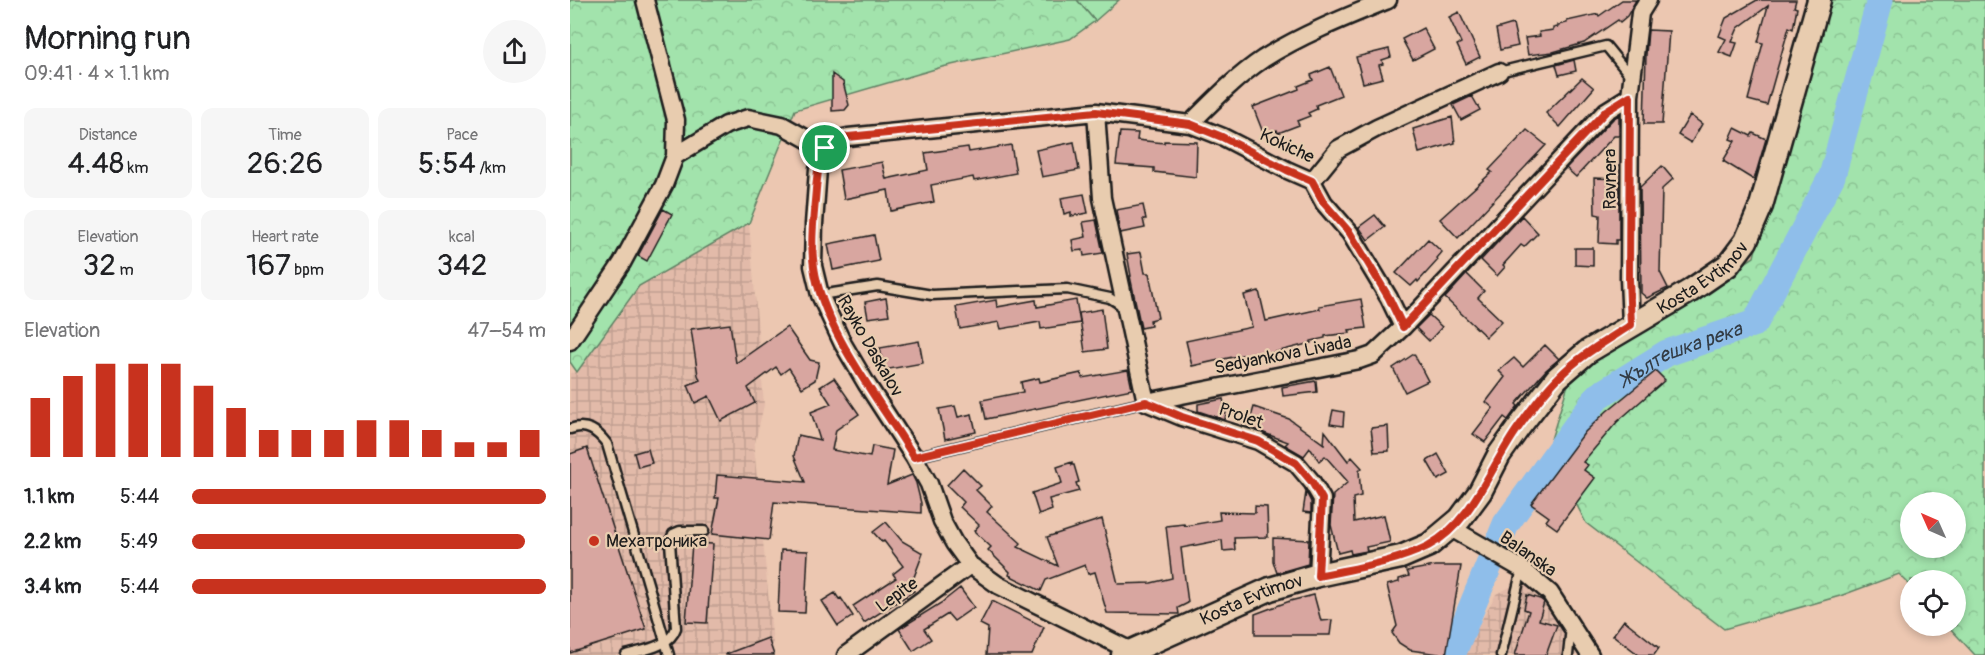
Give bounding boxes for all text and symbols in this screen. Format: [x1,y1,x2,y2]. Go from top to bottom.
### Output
text: Morning run [24,18,191,59]
button: share [483,20,546,83]
text: 09:41 · 4 × 1.1 km [24,61,170,86]
pin [799,122,850,173]
street label: Kokiche [1256,123,1318,169]
text: Distance [79,125,137,145]
text: Time [268,125,302,145]
text: Pace [446,125,478,145]
icon: arrive [808,131,841,164]
text: 4.48 [68,145,124,182]
text: 26:26 [247,145,323,182]
text: 5:54 [418,145,476,182]
street label: Ravnera [1599,149,1622,209]
text: km [124,158,148,178]
text: /km [476,158,506,178]
text: Elevation [78,227,138,247]
text: Heart rate [251,227,319,247]
text: kcal [449,227,475,247]
street label: Kosta Evtimov [1653,237,1753,320]
text: 32 [82,247,116,284]
text: 167 [246,247,291,284]
text: 342 [437,247,487,284]
text: m [116,260,134,280]
text: bpm [291,260,324,280]
street label: Rayko Daskalov [832,291,908,401]
water label: Жълтешка река [1612,315,1747,394]
text: Elevation [24,318,100,343]
text: 47–54 m [468,318,546,343]
street label: Sedyankova Livada [1213,330,1353,380]
street label: Prolet [1216,398,1267,435]
text: 1.1 km [24,484,74,509]
text: 5:44 [120,484,159,509]
north arrow [1900,492,1966,558]
map controls [1900,492,1966,636]
street label: Balanska [1495,526,1561,582]
text: 2.2 km [24,529,81,554]
text: 5:49 [120,529,158,554]
place label: Мехатроника [606,530,707,553]
marker: Мехатроника [587,534,601,548]
street label: Kosta Evtimov [1196,569,1305,631]
button: locate [1900,570,1966,636]
street label: Lepite [871,572,923,618]
text: 3.4 km [24,574,82,599]
text: 5:44 [120,574,159,599]

